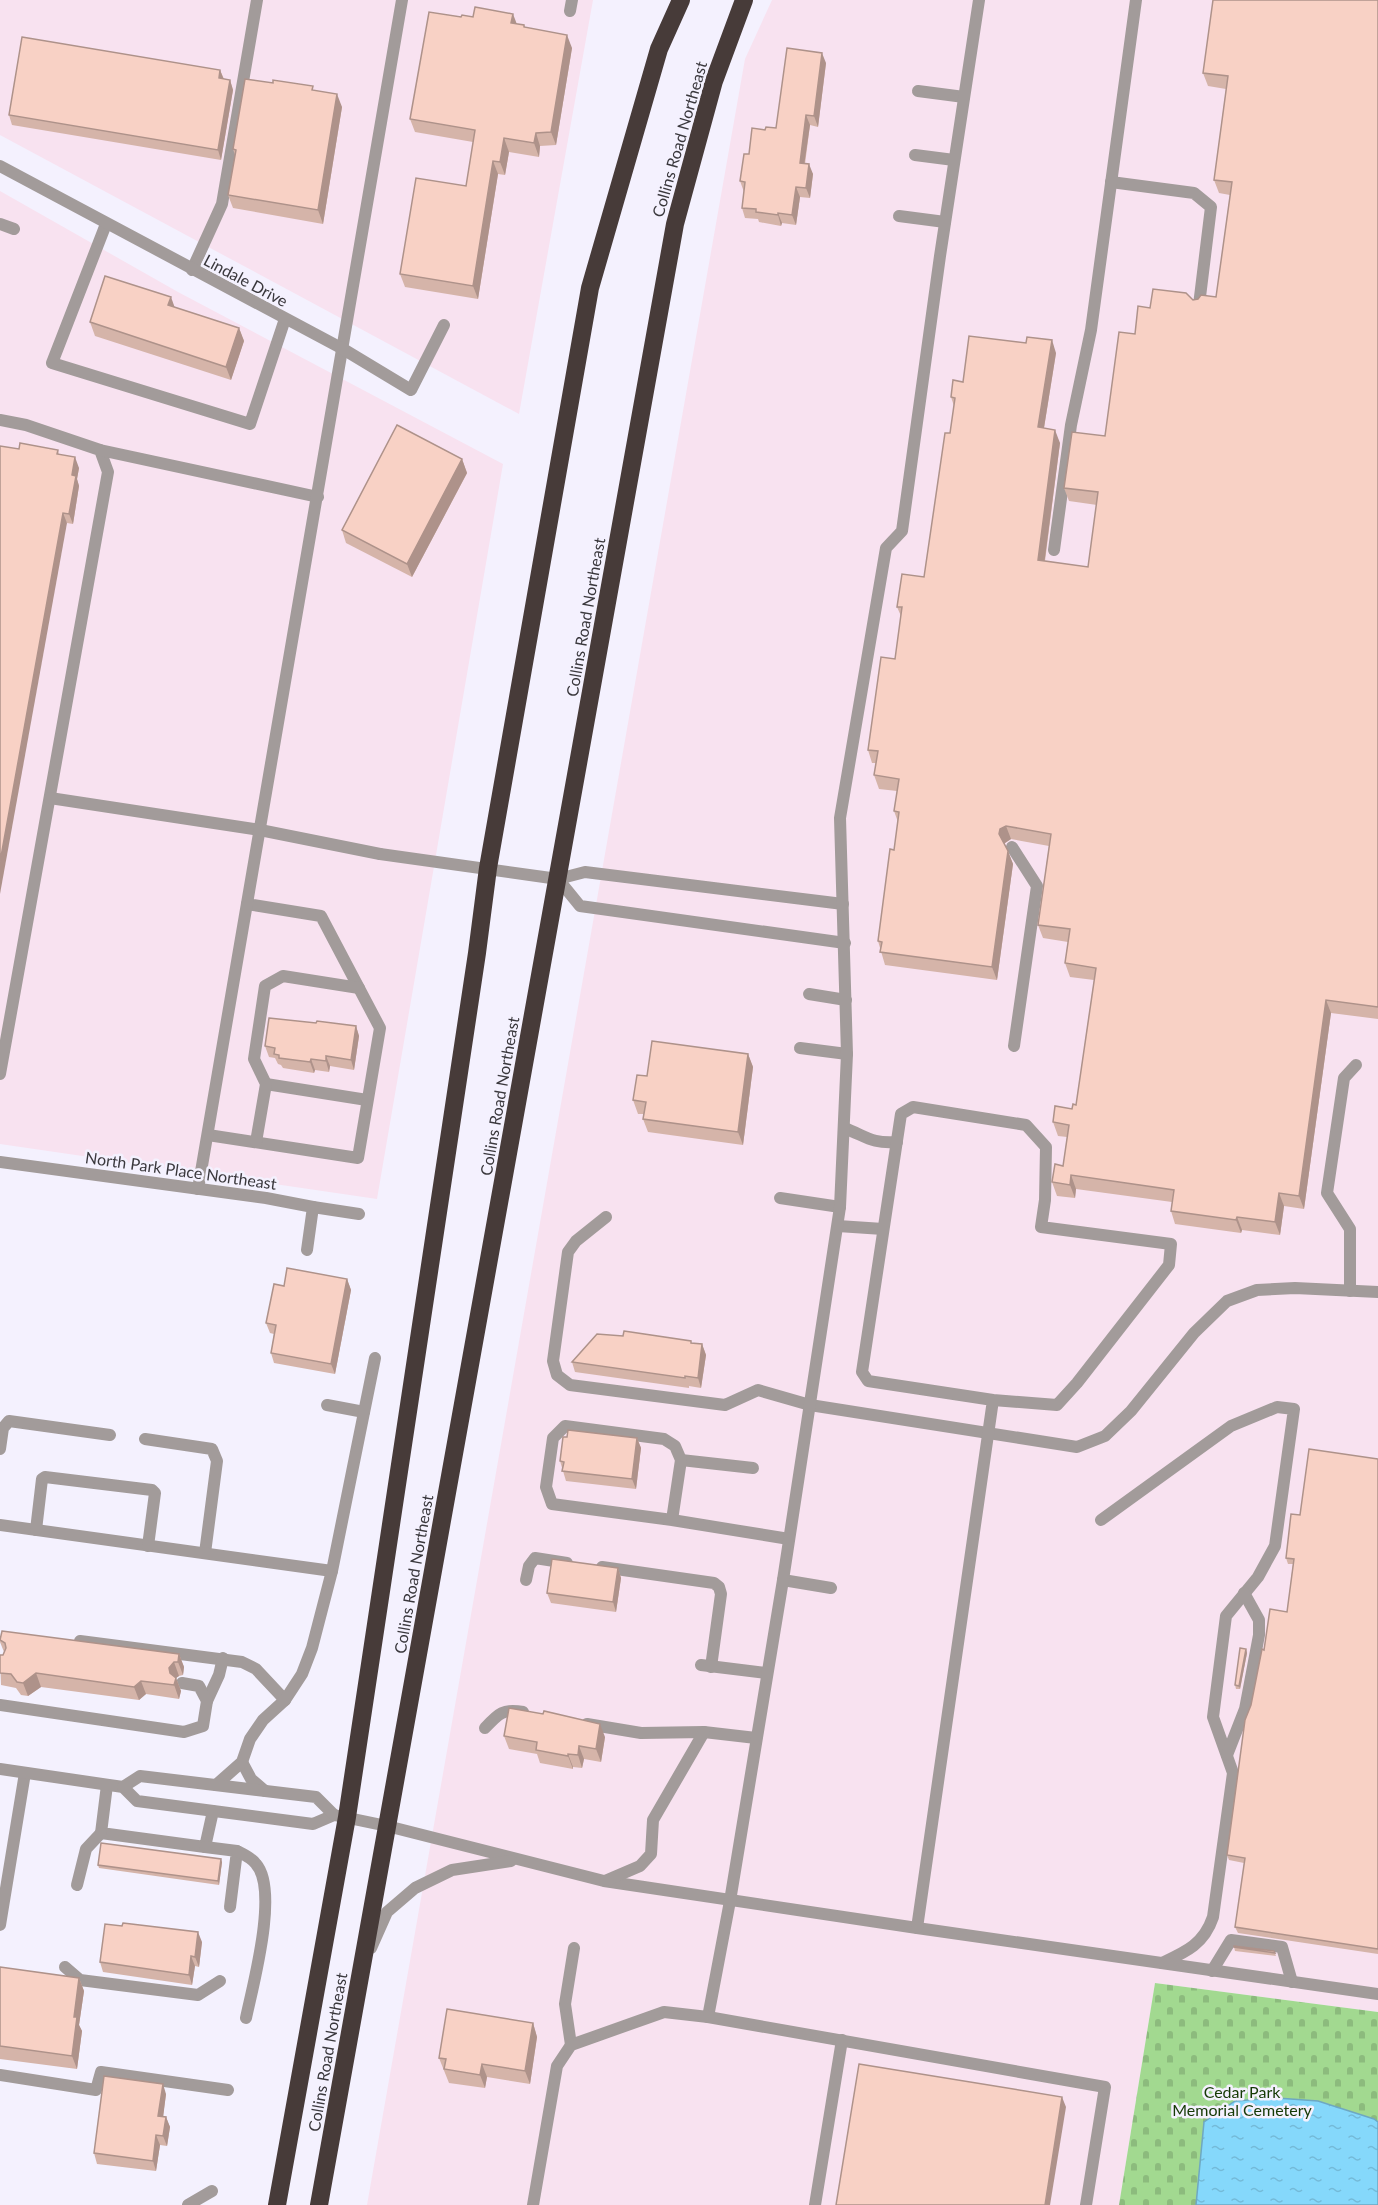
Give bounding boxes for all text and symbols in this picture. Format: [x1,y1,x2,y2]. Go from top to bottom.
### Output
street label: Collins Road Northeast [648,59,710,219]
street label: Lindale Drive [201,250,291,310]
street label: Collins Road Northeast [562,536,608,698]
street label: Collins Road Northeast [476,1015,522,1177]
street label: North Park Place Northeast [84,1147,278,1193]
street label: Collins Road Northeast [390,1493,436,1655]
street label: Collins Road Northeast [304,1971,350,2133]
park label: Cedar Park Memorial Cemetery [1172,2082,1313,2119]

